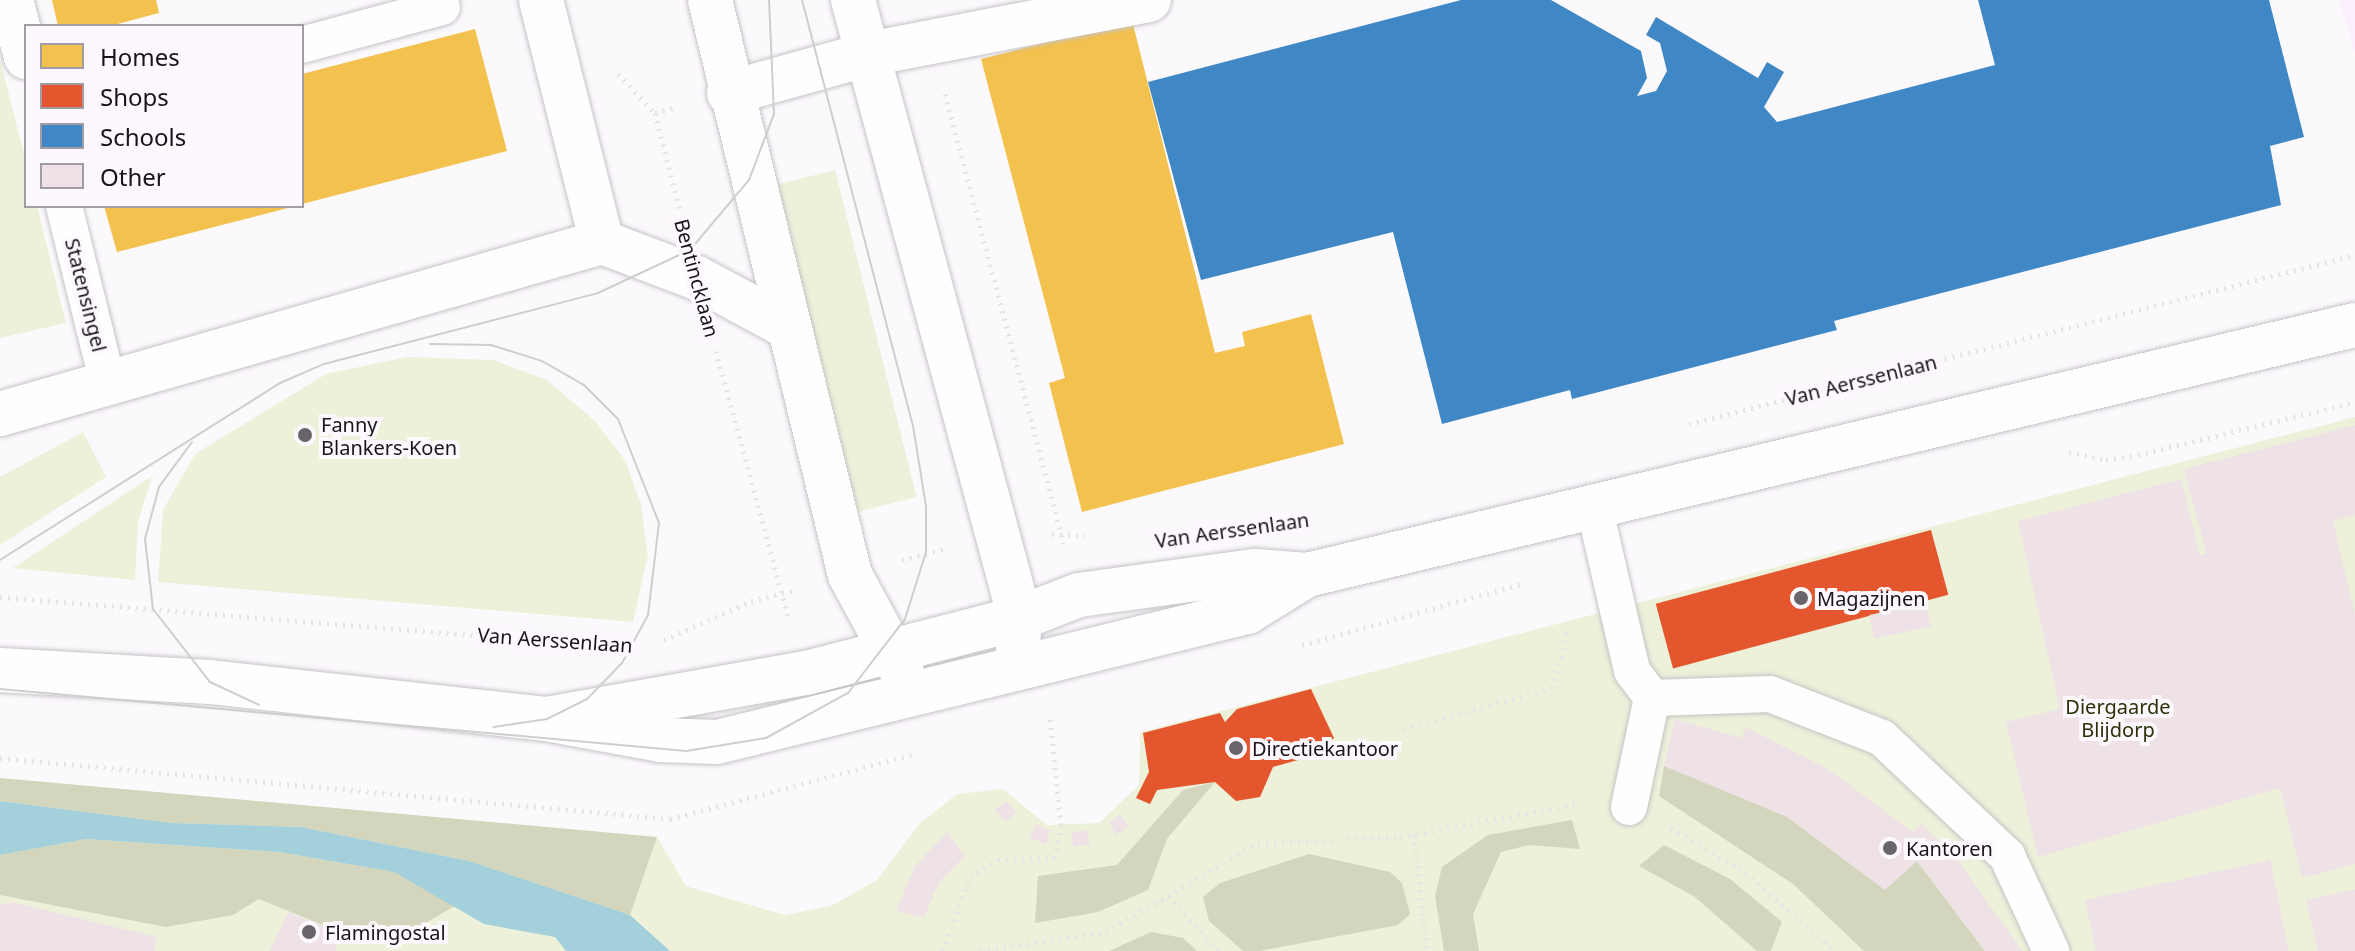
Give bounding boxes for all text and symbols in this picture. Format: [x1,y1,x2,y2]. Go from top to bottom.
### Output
legend [24,24,304,208]
text: Homes [100,40,180,73]
text: Shops [100,80,169,113]
text: Schools [100,120,186,153]
text: Other [100,160,166,193]
street label: Bentincklaan [670,216,724,340]
street label: Statensingel [60,236,112,354]
street label: Van Aerssenlaan [1783,350,1939,410]
place label: Fanny Blankers-Koen [321,412,457,459]
marker: Fanny Blankers-Koen [296,426,314,444]
street label: Van Aerssenlaan [1153,507,1311,553]
place label: Magazijnen [1817,586,1926,610]
marker: Magazijnen [1792,589,1810,607]
street label: Van Aerssenlaan [477,623,633,657]
park label: Diergaarde Blijdorp [2065,695,2171,742]
place label: Directiekantoor [1252,736,1398,760]
marker: Directiekantoor [1227,739,1245,757]
place label: Kantoren [1906,836,1993,860]
marker: Kantoren [1881,839,1899,857]
place label: Flamingostal [325,920,446,944]
marker: Flamingostal [300,923,318,941]

